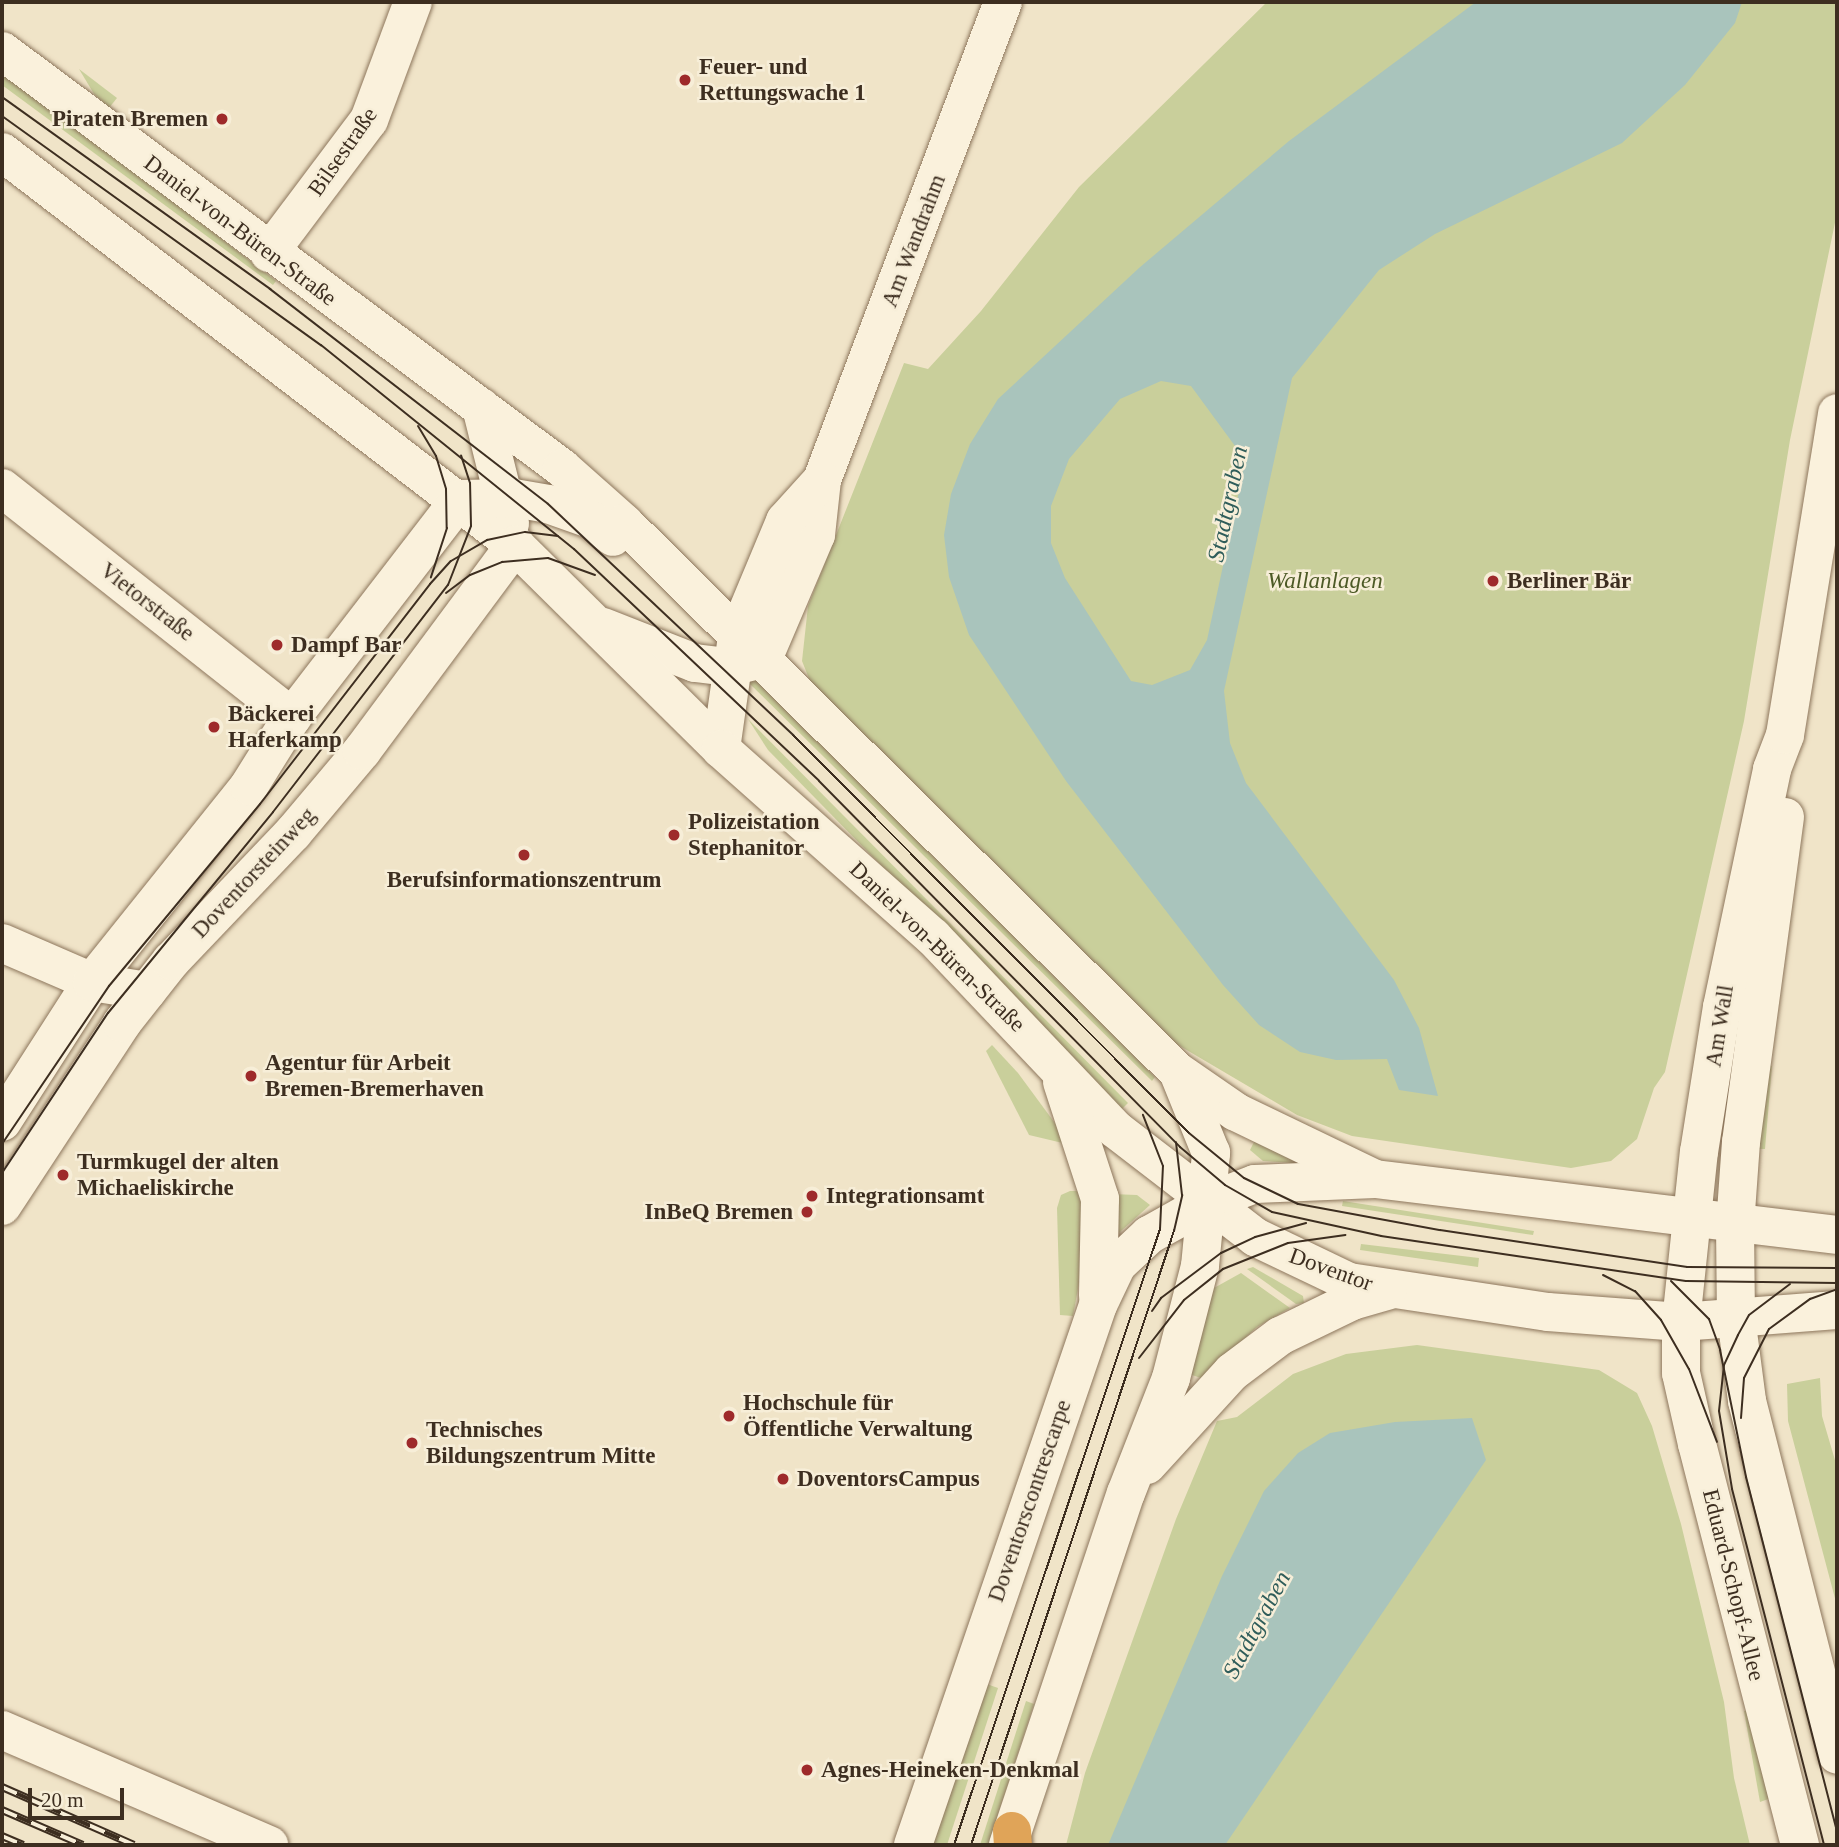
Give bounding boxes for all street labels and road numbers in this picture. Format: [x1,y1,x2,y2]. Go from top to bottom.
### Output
street label: Bilsestraße [302,102,384,202]
street label: Daniel-von-Büren-Straße [138,150,342,312]
street label: Am Wandrahm [876,170,952,312]
street label: Vietorstraße [94,557,200,647]
street label: Doventorsteinweg [186,802,322,944]
street label: Daniel-von-Büren-Straße [843,856,1031,1038]
street label: Am Wall [1700,983,1740,1069]
street label: Doventor [1285,1242,1377,1298]
street label: Doventorscontrescarpe [982,1396,1078,1606]
street label: Eduard-Schopf-Allee [1696,1486,1770,1684]

